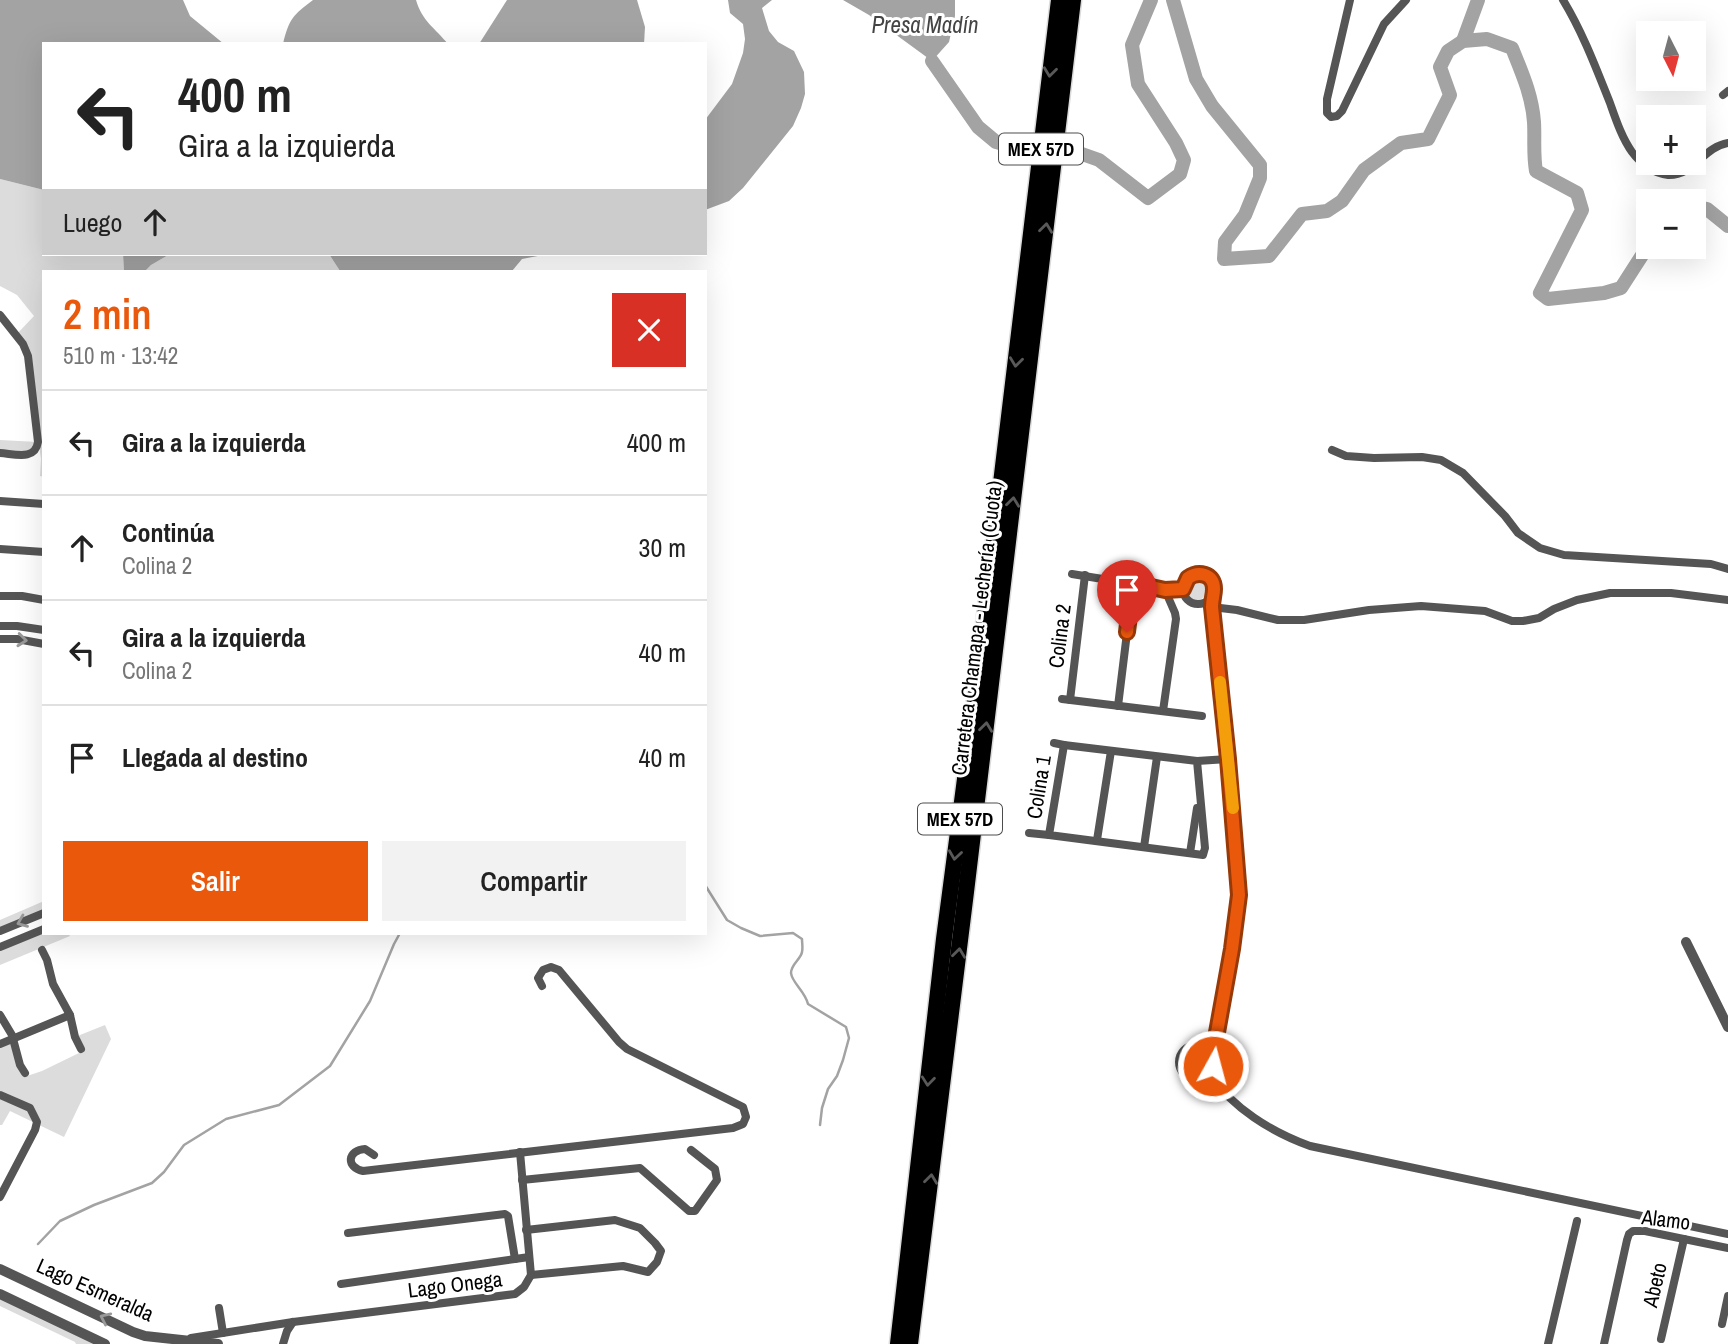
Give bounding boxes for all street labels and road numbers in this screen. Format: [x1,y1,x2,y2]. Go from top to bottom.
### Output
road number: MEX 57D [999,134,1083,164]
street label: Carretera Chamapa - Lechería (Cuota) [944,479,1009,777]
street label: Colina 2 [1041,602,1078,670]
street label: Colina 1 [1019,753,1058,821]
road number: MEX 57D [918,804,1002,834]
street label: Alamo [1639,1202,1692,1237]
street label: Lago Esmeralda [32,1251,159,1328]
street label: Abeto [1635,1260,1674,1311]
street label: Lago Onega [406,1264,504,1305]

